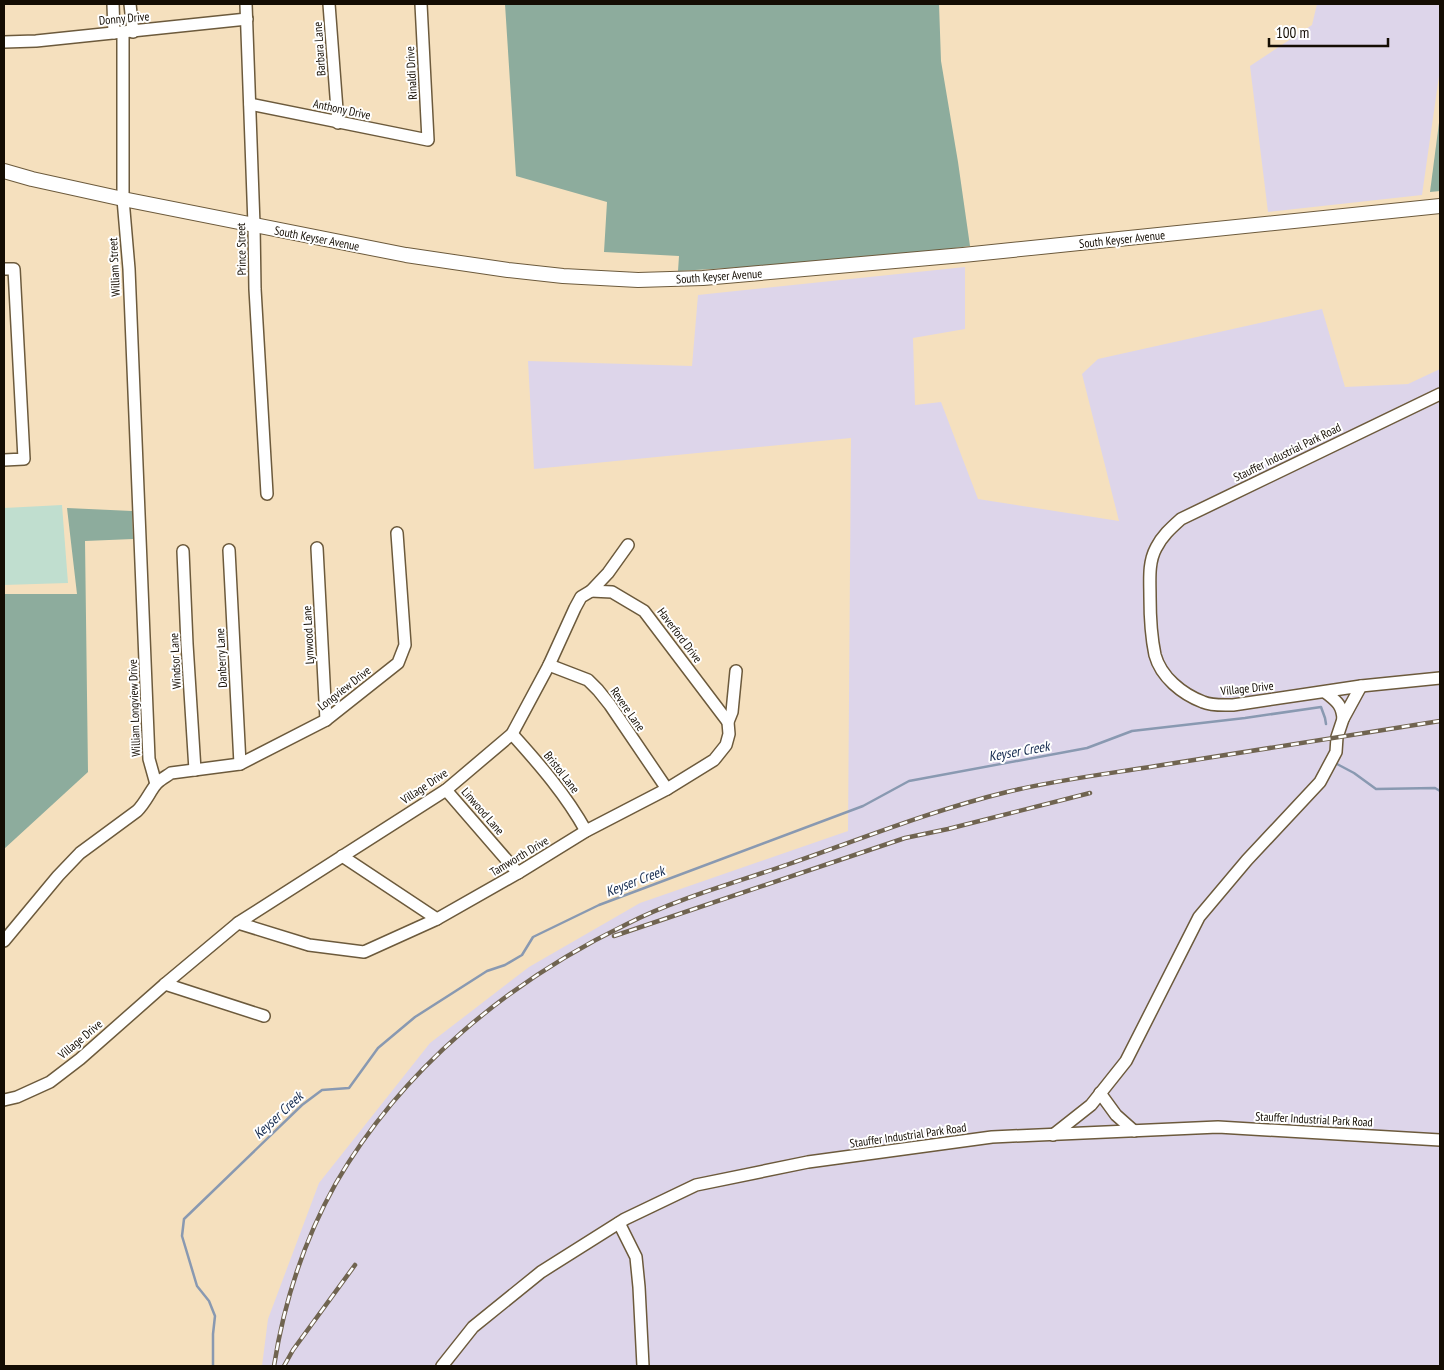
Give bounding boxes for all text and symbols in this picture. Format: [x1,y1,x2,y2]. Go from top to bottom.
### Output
street label: Donny Drive [98,8,150,28]
scale bar [1269,15,1388,47]
street label: Barbara Lane [310,21,328,77]
text: 100 m [1276,23,1309,42]
street label: Rinaldi Drive [402,46,420,100]
street label: Anthony Drive [312,96,372,122]
street label: Prince Street [233,222,249,275]
street label: South Keyser Avenue [273,222,361,254]
street label: South Keyser Avenue [1078,227,1166,251]
street label: William Street [105,237,123,297]
street label: South Keyser Avenue [675,266,763,286]
street label: Stauffer Industrial Park Road [1231,419,1343,485]
street label: Haverford Drive [654,604,706,666]
street label: Lynwood Lane [299,605,317,665]
street label: Danberry Lane [212,628,230,688]
street label: Windsor Lane [166,633,184,689]
street label: William Longview Drive [125,659,143,757]
street label: Longview Drive [314,663,374,713]
street label: Village Drive [1219,678,1274,698]
street label: Revere Lane [607,684,649,734]
water label: Keyser Creek [987,737,1052,765]
street label: Bristol Lane [541,748,583,796]
street label: Village Drive [397,765,450,808]
street label: Linwood Lane [458,784,508,838]
street label: Tamworth Drive [487,833,551,879]
water label: Keyser Creek [603,861,668,900]
street label: Village Drive [54,1016,105,1062]
water label: Keyser Creek [249,1086,308,1143]
street label: Stauffer Industrial Park Road [1255,1108,1373,1130]
street label: Stauffer Industrial Park Road [849,1119,967,1151]

